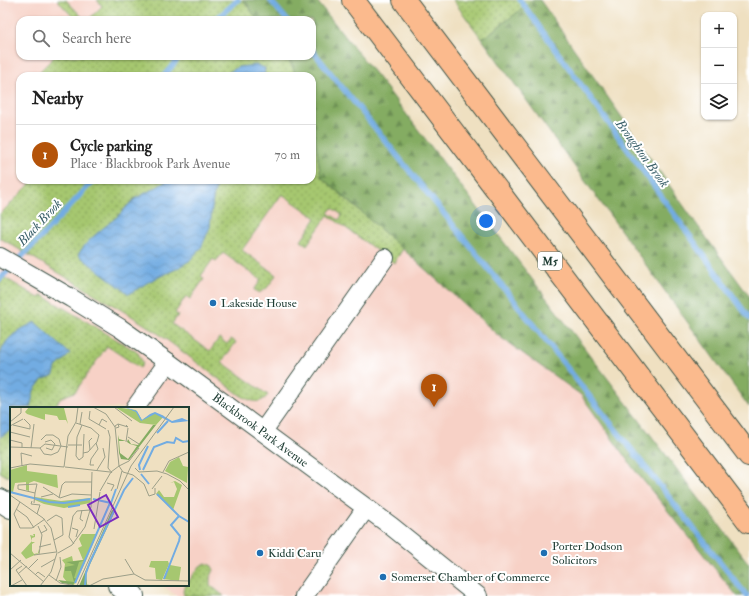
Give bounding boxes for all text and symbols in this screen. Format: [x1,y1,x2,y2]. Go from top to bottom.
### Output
map controls [701,12,737,120]
button: + [701,12,737,48]
search box [16,16,316,60]
icon: search [30,27,52,49]
text: Search here [62,29,131,48]
button: − [701,48,737,84]
button: layers [701,84,737,120]
text: Nearby [32,88,83,109]
water label: Broughton Brook [612,116,672,191]
text: Cycle parking [70,137,152,156]
text: 1 [43,147,47,163]
text: 70 m [275,147,300,163]
text: Place · Blackbrook Park Avenue [70,156,230,172]
water label: Black Brook [13,196,65,250]
your location [476,211,496,231]
road number: M5 [538,252,562,270]
place label: Lakeside House [221,296,297,311]
marker: Lakeside House [208,298,218,308]
pin: 1 [421,374,447,407]
street label: Blackbrook Park Avenue [209,390,311,471]
inset map [10,407,189,586]
place label: Porter Dodson Solicitors [552,539,622,568]
place label: Kiddi Caru [268,546,321,561]
marker: Kiddi Caru [255,548,265,558]
marker: Porter Dodson Solicitors [539,548,549,558]
place label: Somerset Chamber of Commerce [391,570,550,585]
marker: Somerset Chamber of Commerce [378,572,388,582]

